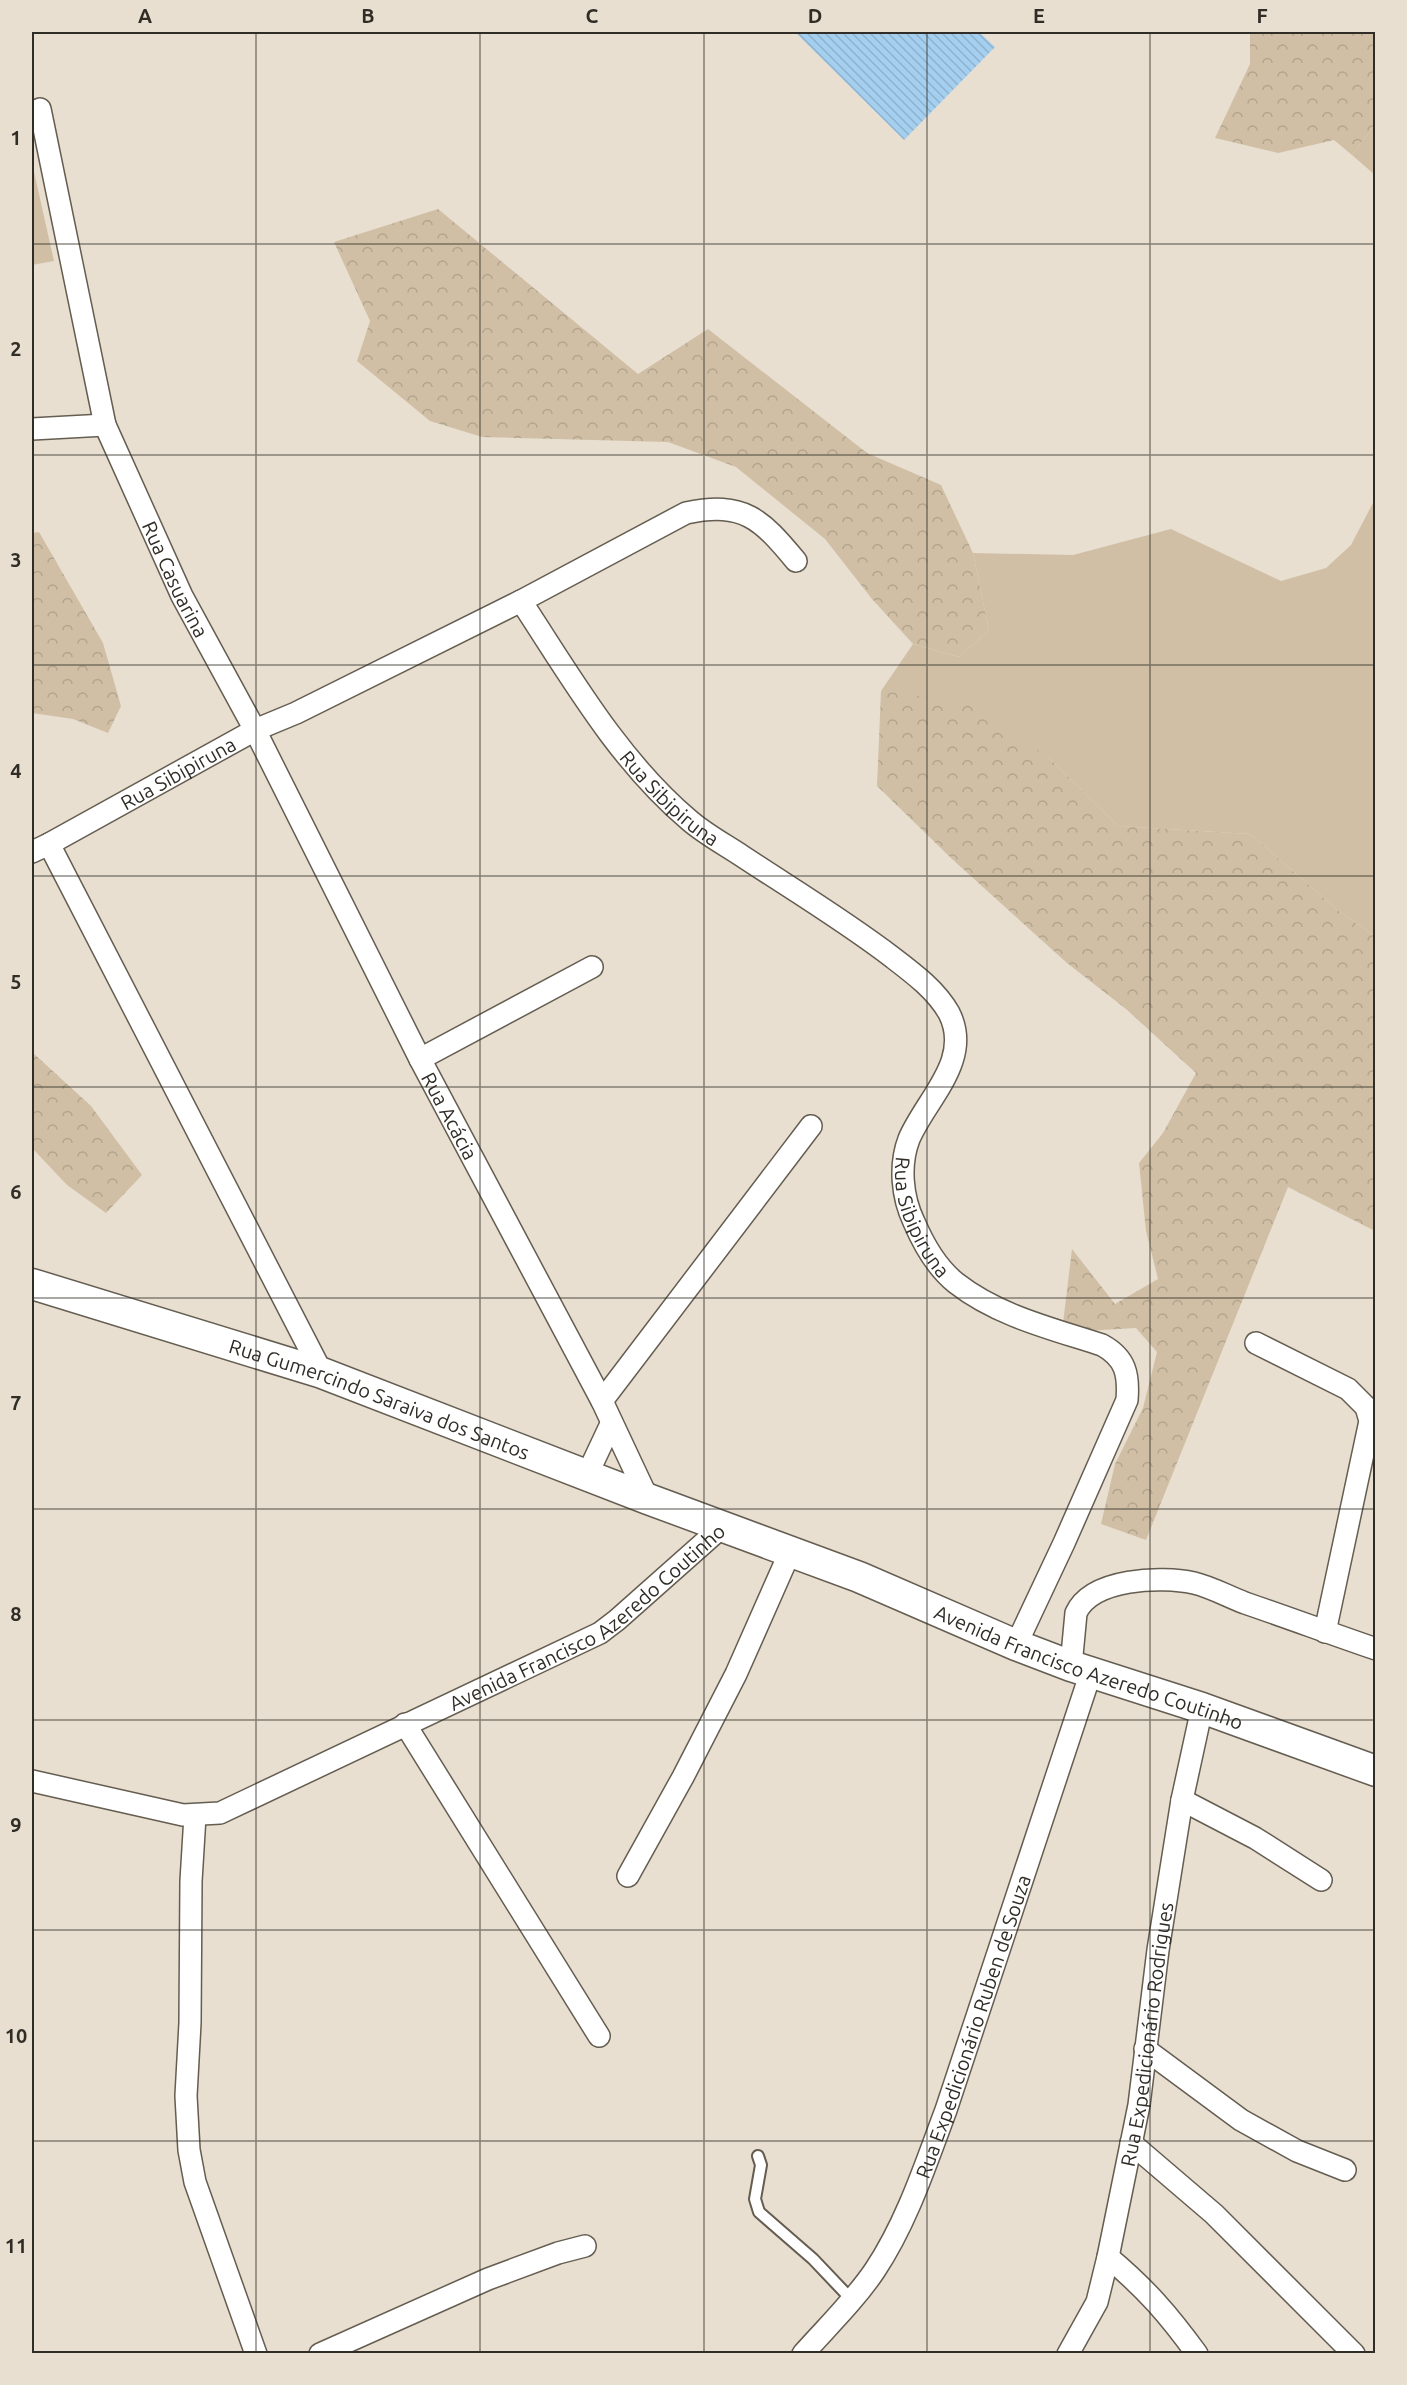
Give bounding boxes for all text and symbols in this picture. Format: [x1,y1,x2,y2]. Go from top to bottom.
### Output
text: A [138,4,152,27]
text: B [361,4,375,27]
text: C [586,4,599,27]
text: D [808,4,822,27]
text: E [1033,4,1045,27]
text: F [1256,4,1268,27]
text: 1 [10,126,22,149]
text: 2 [10,337,22,360]
street label: Rua Casuarina [138,517,214,641]
text: 3 [10,548,22,571]
street label: Rua Sibipiruna [116,732,239,814]
street label: Rua Sibipiruna [616,746,724,850]
text: 4 [10,759,22,782]
text: 5 [10,970,22,993]
street label: Rua Acácia [418,1068,483,1163]
street label: Rua Sibipiruna [891,1156,955,1282]
text: 6 [10,1180,22,1203]
street label: Rua Gumercindo Saraiva dos Santos [226,1334,533,1464]
text: 7 [10,1391,22,1414]
street label: Avenida Francisco Azeredo Coutinho [445,1519,729,1714]
street label: Avenida Francisco Azeredo Coutinho [931,1600,1246,1733]
text: 8 [10,1602,22,1625]
text: 9 [10,1813,22,1836]
street label: Rua Expedicionário Ruben de Souza [910,1872,1035,2181]
street label: Rua Expedicionário Rodrigues [1115,1900,1177,2169]
text: 10 [5,2024,27,2047]
text: 11 [5,2234,27,2257]

